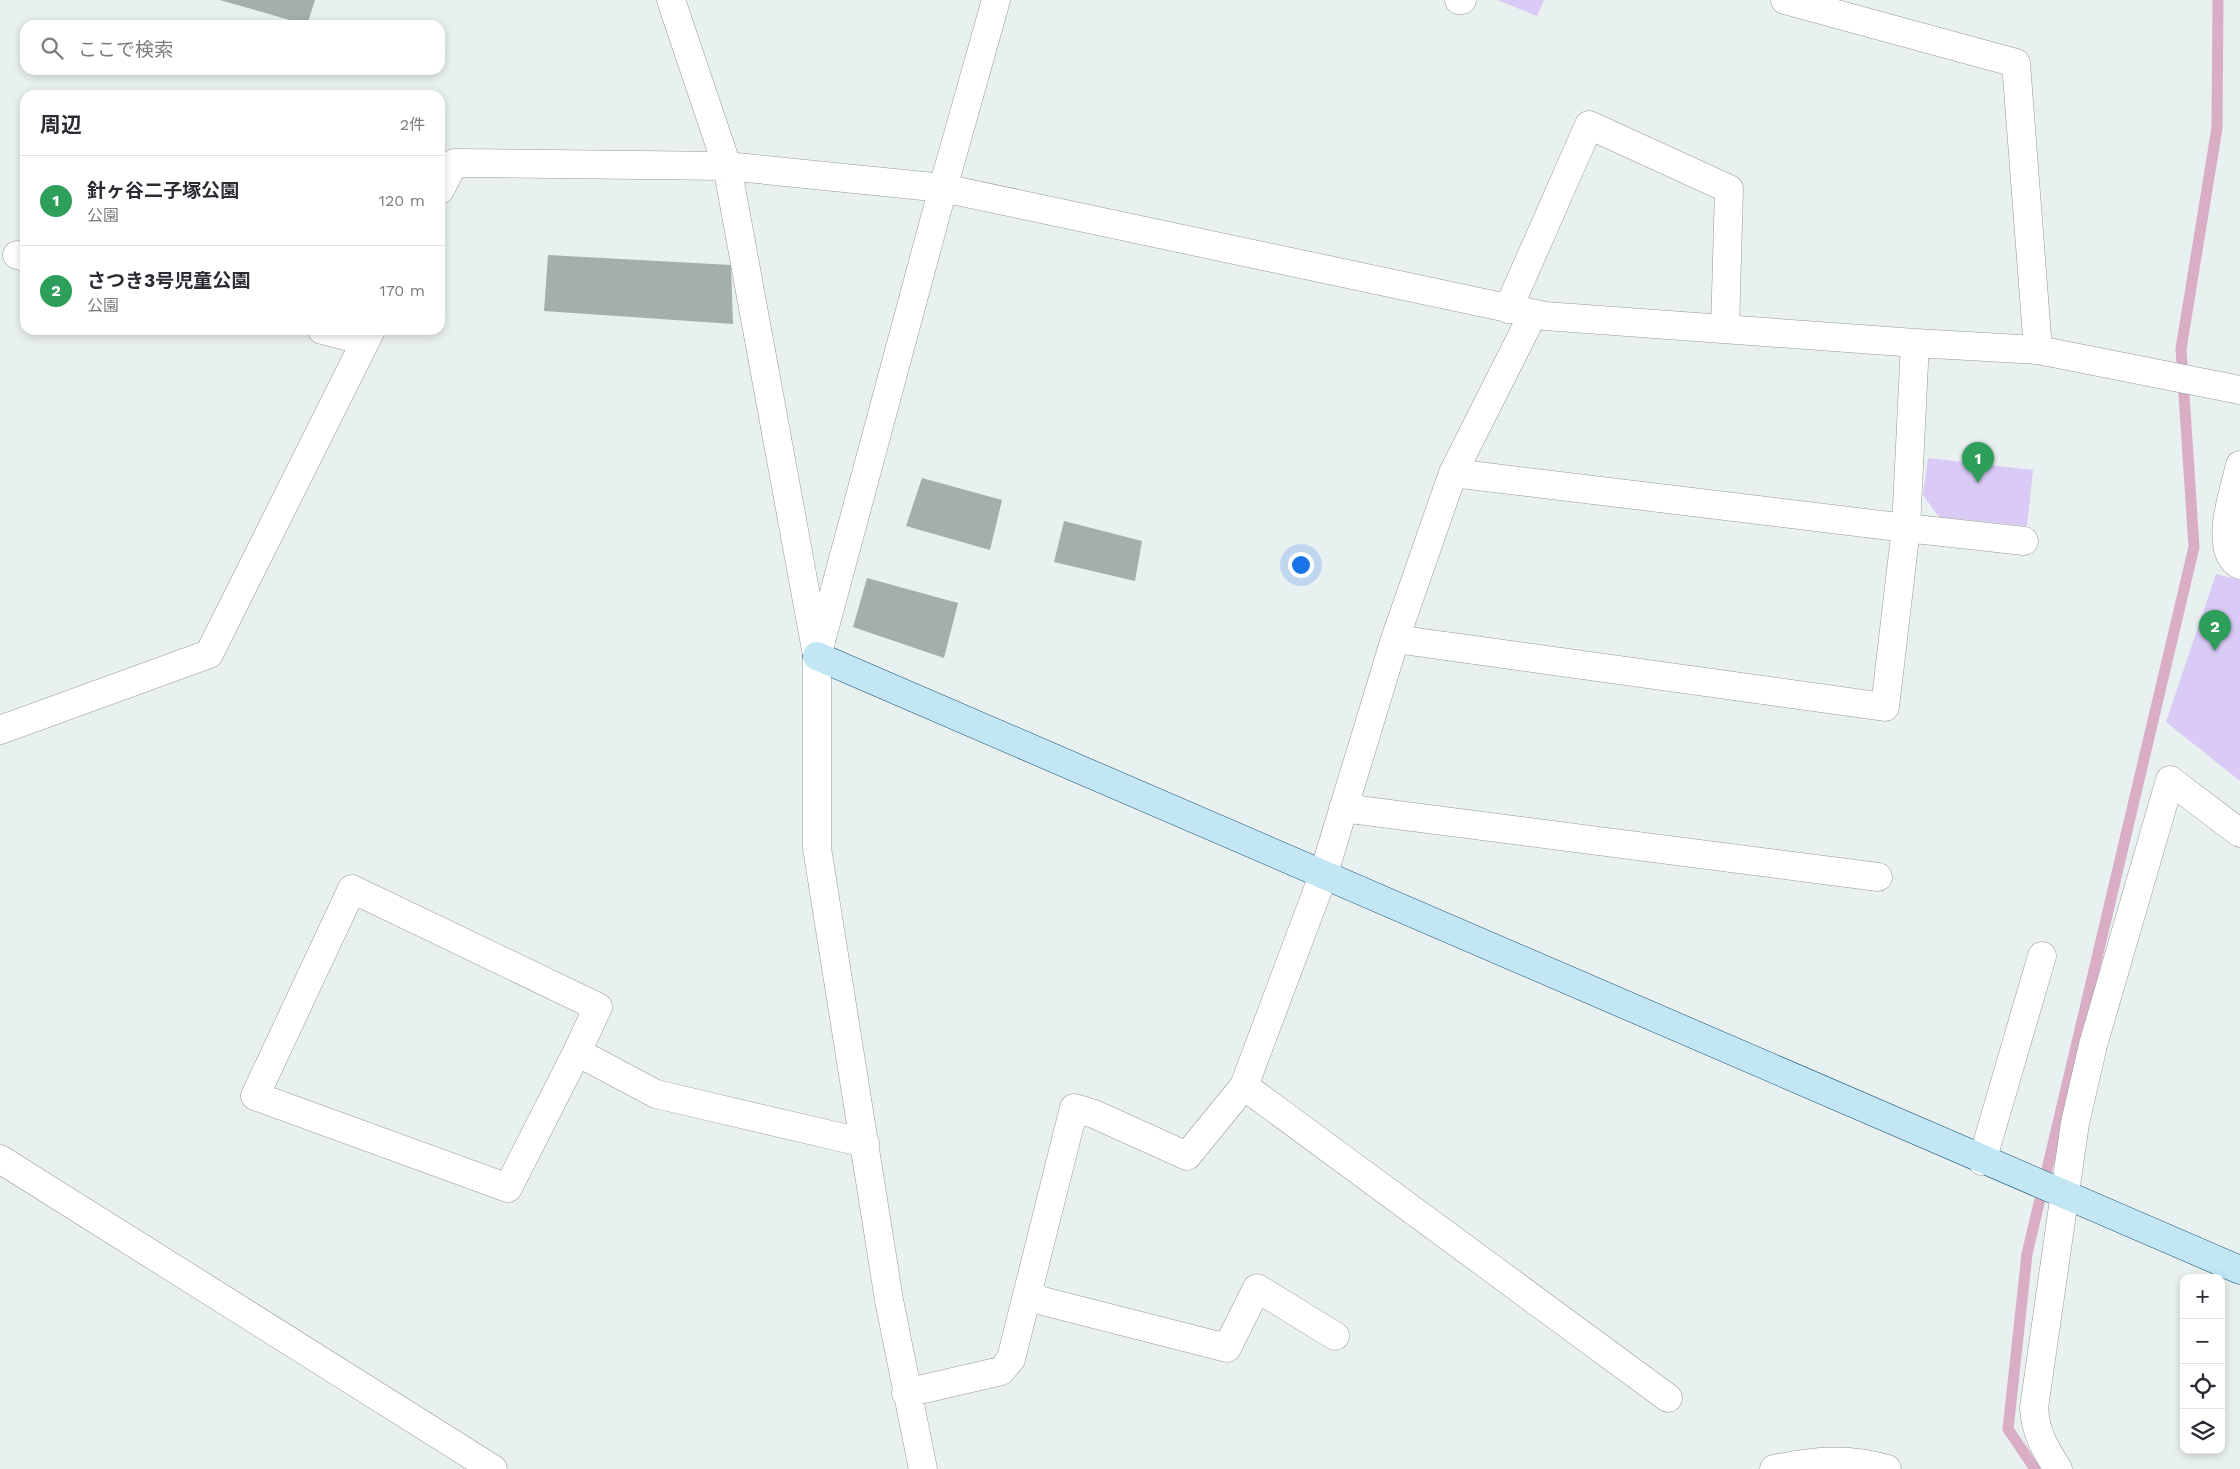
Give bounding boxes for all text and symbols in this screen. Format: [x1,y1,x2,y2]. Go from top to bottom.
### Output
search box [20,20,445,75]
icon: search [38,34,66,62]
text: ここで検索 [78,38,173,61]
text: 周辺 [40,112,82,137]
text: 2件 [400,115,425,134]
text: 針ヶ谷二子塚公園 [87,179,239,202]
text: 1 [53,191,59,210]
text: 120 m [379,191,425,210]
text: 公園 [87,206,119,225]
text: さつき3号児童公園 [87,269,250,292]
text: 2 [51,281,61,300]
text: 170 m [379,281,425,300]
text: 公園 [87,296,119,315]
pin: 1 [1962,442,1994,483]
your location [1288,552,1314,578]
pin: 2 [2199,610,2231,651]
map controls [2180,1274,2225,1454]
button: + [2180,1274,2225,1319]
button: − [2180,1319,2225,1364]
button: locate [2180,1364,2225,1409]
button: layers [2180,1409,2225,1454]

